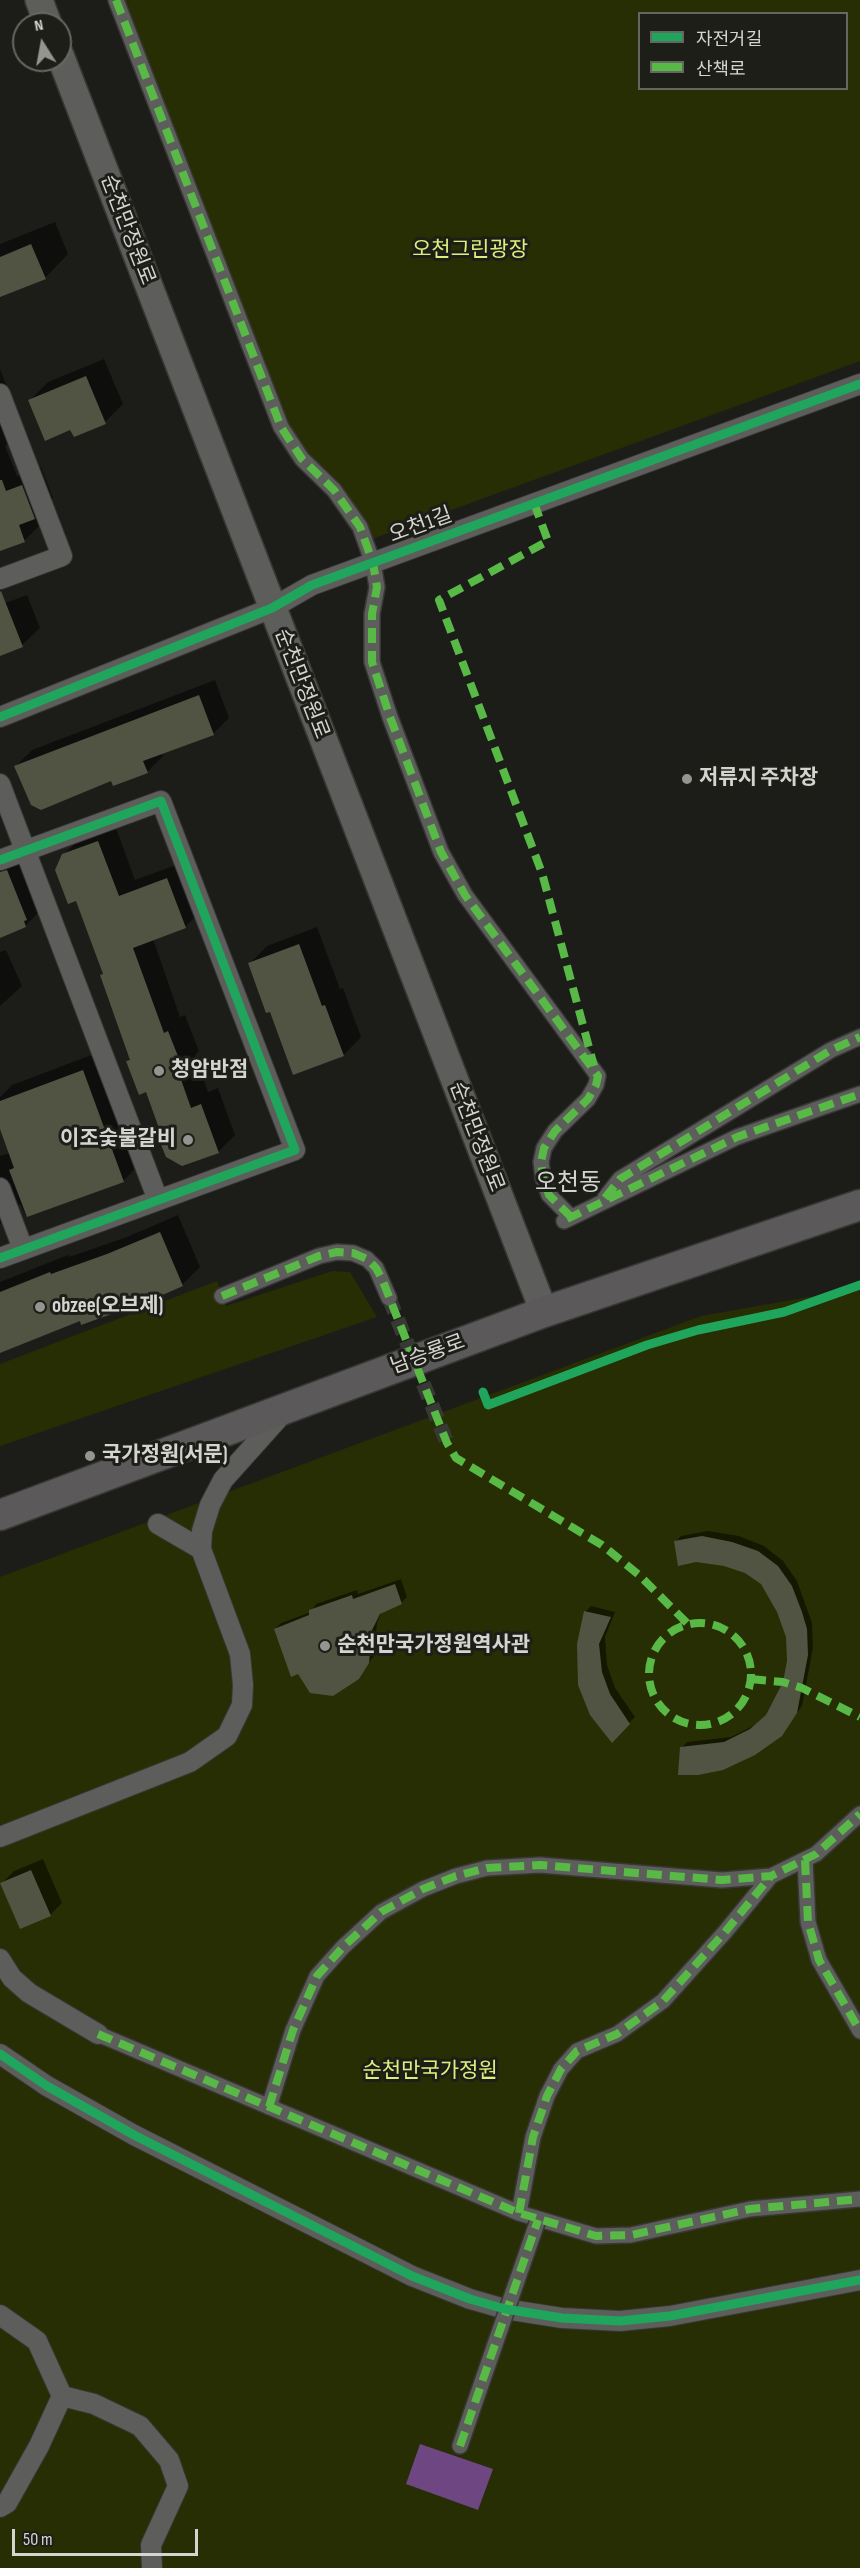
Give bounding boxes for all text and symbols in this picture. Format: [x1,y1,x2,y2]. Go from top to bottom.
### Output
north arrow [12,12,72,72]
legend [638,12,848,90]
text: N [33,16,45,36]
text: 자전거길 [696,29,762,50]
text: 산책로 [696,59,746,80]
street label: 순천만정원로 [94,171,160,289]
park label: 오천그린광장 [412,238,528,264]
street label: 오천1길 [386,503,456,549]
street label: 순천만정원로 [268,625,334,743]
place label: 저류지 주차장 [699,766,818,792]
marker: 저류지 주차장 [680,772,694,786]
place label: 청암반점 [171,1058,248,1084]
marker: 청암반점 [152,1064,166,1078]
street label: 순천만정원로 [443,1078,509,1196]
place label: 이조숯불갈비 [60,1127,176,1153]
marker: 이조숯불갈비 [181,1133,195,1147]
district label: 오천동 [535,1170,601,1198]
place label: obzee(오브제) [52,1294,163,1320]
marker: obzee(오브제) [33,1300,47,1314]
street label: 남승룡로 [387,1330,469,1380]
place label: 국가정원(서문) [102,1443,228,1469]
marker: 국가정원(서문) [83,1449,97,1463]
place label: 순천만국가정원역사관 [337,1633,530,1659]
marker: 순천만국가정원역사관 [318,1639,332,1653]
park label: 순천만국가정원 [362,2059,498,2085]
scale bar [15,2517,201,2555]
text: 50 m [23,2529,53,2550]

